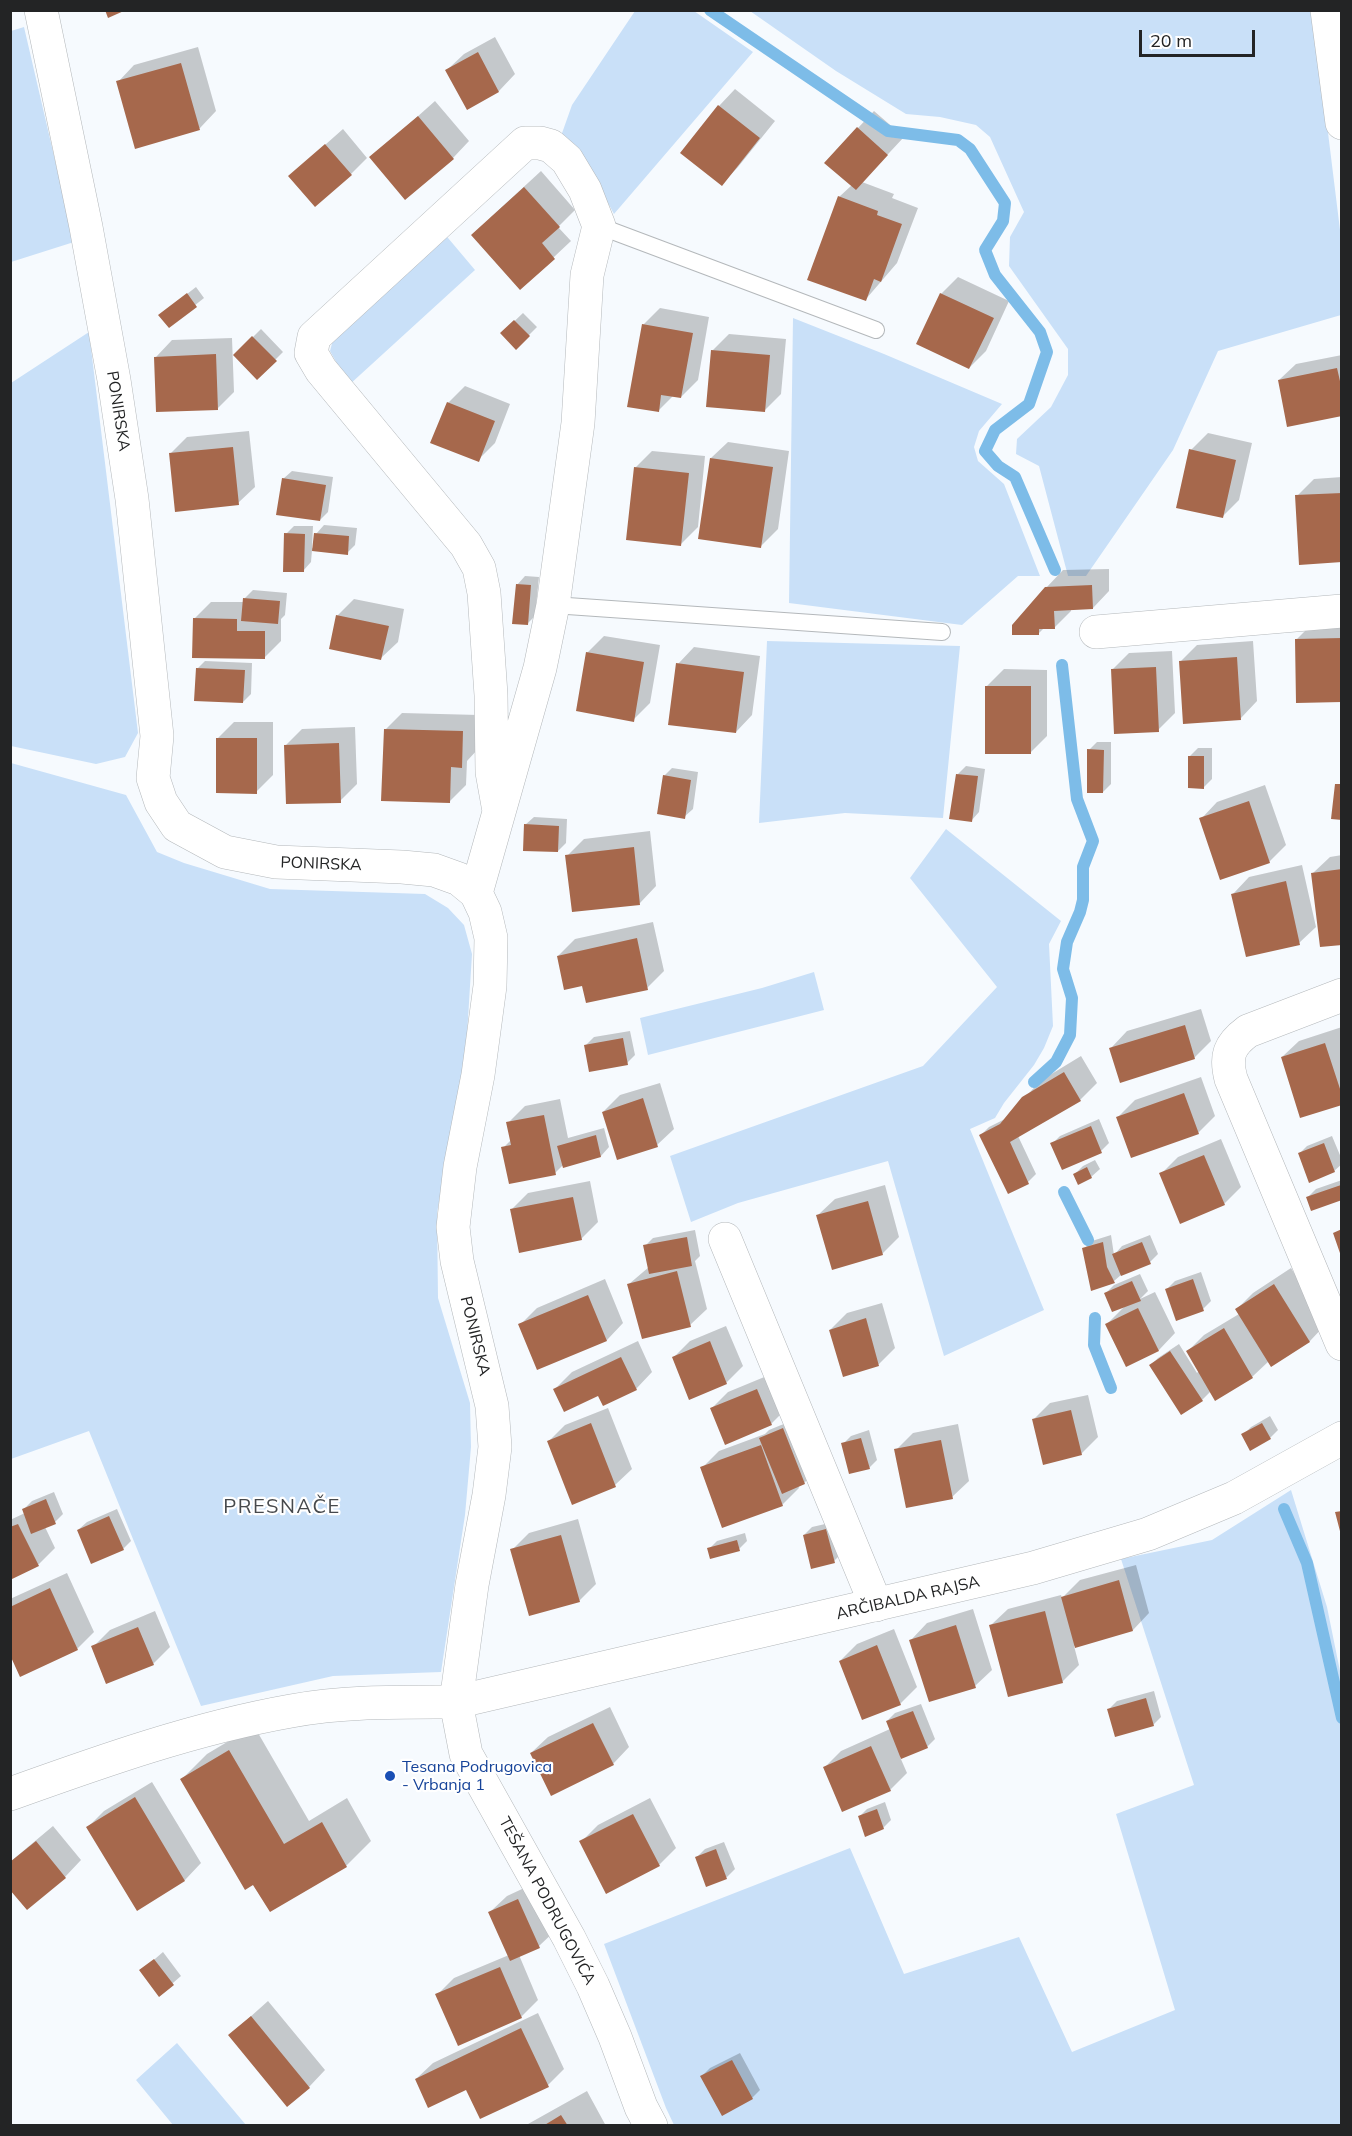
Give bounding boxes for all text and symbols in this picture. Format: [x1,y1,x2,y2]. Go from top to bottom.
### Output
scale bar [1142,18,1258,56]
text: 20 m [1150,29,1192,52]
street label: PONIRSKA [102,369,134,453]
street label: PONIRSKA [280,853,362,875]
street label: PONIRSKA [456,1294,494,1378]
district label: PRESNAČE [223,1495,341,1519]
street label: ARČIBALDA RAJSA [834,1572,982,1624]
place label: Tesana Podrugovica - Vrbanja 1 [402,1757,552,1795]
marker: Tesana Podrugovica - Vrbanja 1 [383,1769,397,1783]
street label: TEŠANA PODRUGOVIĆA [495,1814,599,1988]

